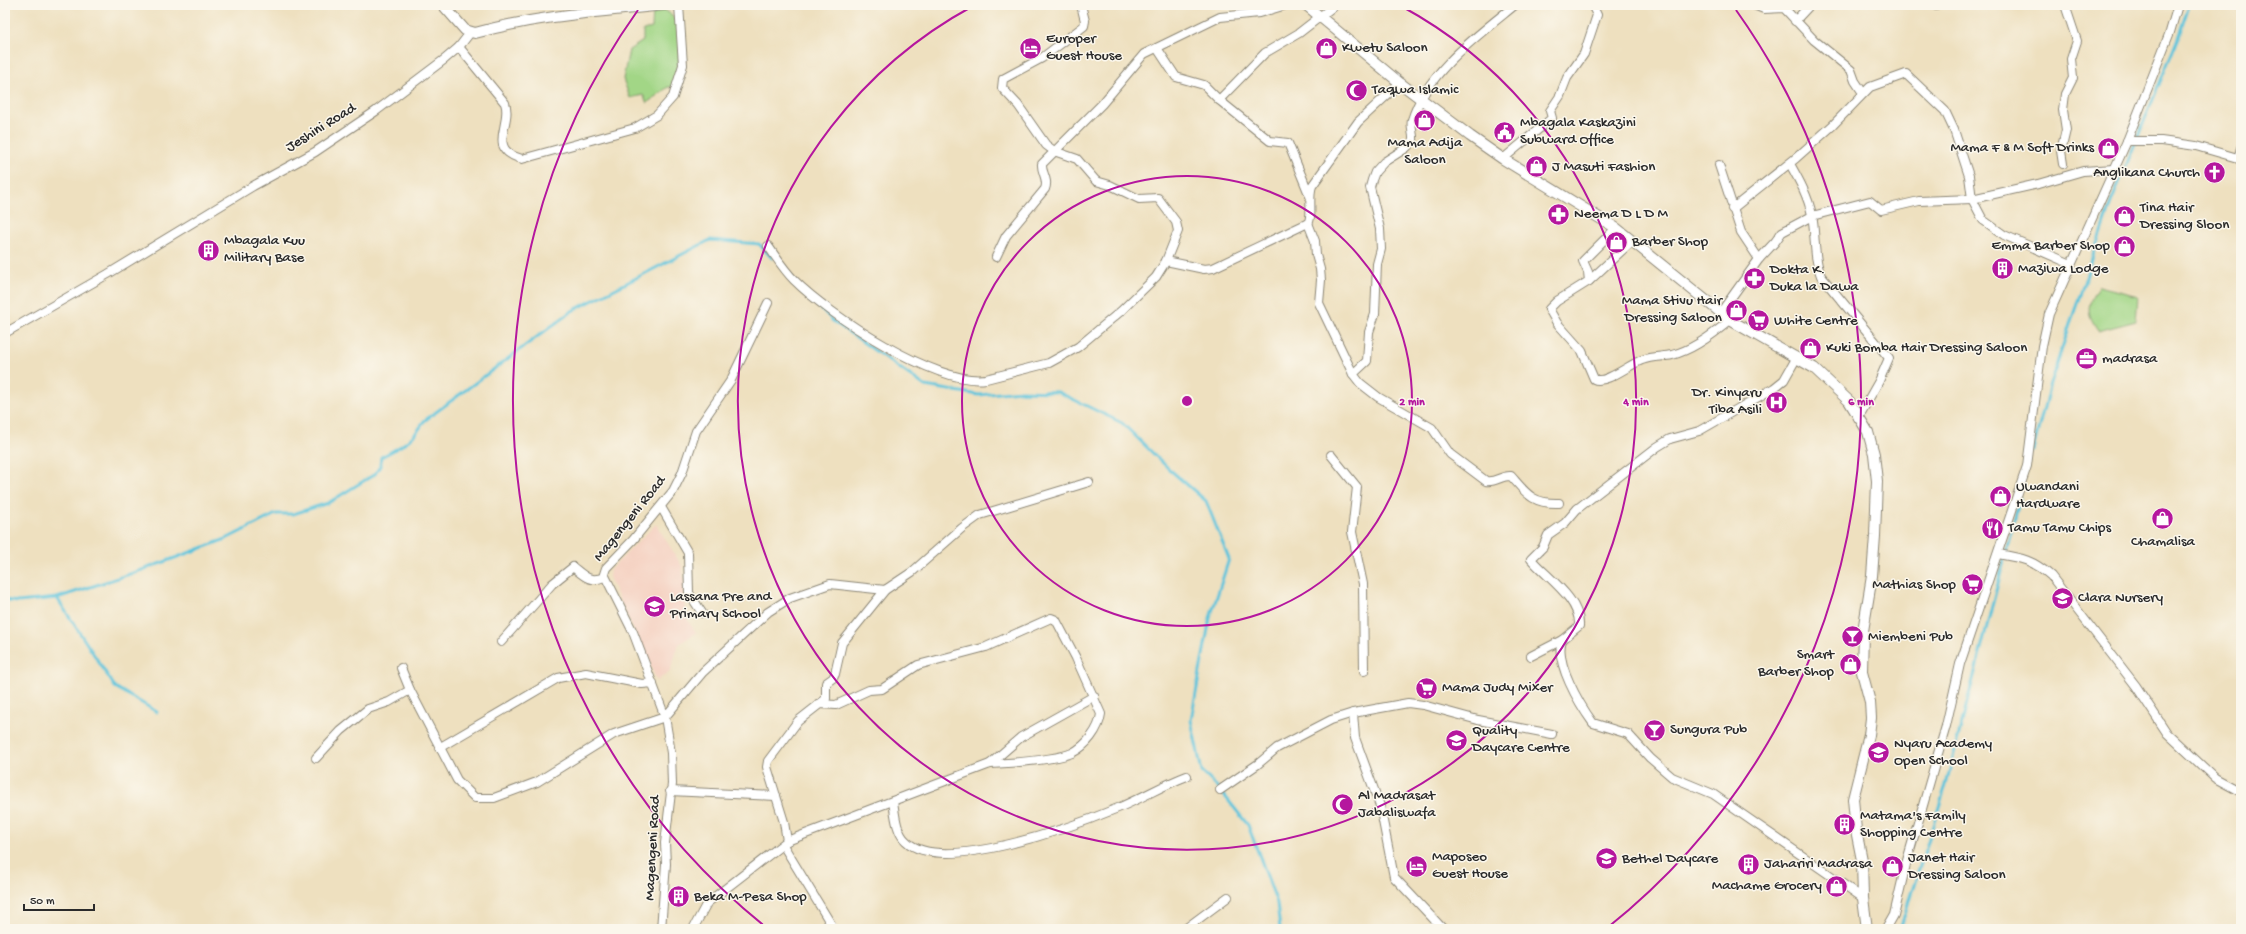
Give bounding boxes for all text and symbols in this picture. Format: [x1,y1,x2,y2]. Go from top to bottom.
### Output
place label: Europer Guest House [1046,30,1122,65]
hotel icon: Europer Guest House [1017,35,1043,61]
shop icon: Kwetu Saloon [1314,35,1340,61]
place label: Kwetu Saloon [1342,39,1428,57]
mosque icon: Taqwa Islamic [1343,77,1369,103]
place label: Taqwa Islamic [1371,81,1459,99]
street label: Jeshini Road [283,99,360,157]
shop icon: Mama Adija Saloon [1412,107,1438,133]
place label: Mbagala Kaskazini Subward Office [1520,114,1636,149]
public building icon: Mbagala Kaskazini Subward Office [1491,119,1517,145]
place label: Mama Adija Saloon [1388,134,1463,169]
shop icon: Mama F & M Soft Drinks [2096,135,2122,161]
place label: Mama F & M Soft Drinks [1950,139,2094,157]
shop icon: J Masuti Fashion [1524,154,1550,180]
place label: J Masuti Fashion [1552,158,1655,176]
church icon: Anglikana Church [2202,160,2228,186]
place label: Anglikana Church [2093,164,2200,182]
place label: Tina Hair Dressing Sloon [2139,199,2229,234]
pharmacy icon: Neema D L D M [1546,201,1572,227]
shop icon: Tina Hair Dressing Sloon [2112,204,2138,230]
place label: Neema D L D M [1574,205,1669,223]
shop icon: Barber Shop [1604,229,1630,255]
place label: Mbagala Kuu Military Base [224,232,305,267]
place label: Barber Shop [1631,233,1709,251]
shop icon: Emma Barber Shop [2112,233,2138,259]
building icon: Mbagala Kuu Military Base [196,237,222,263]
place label: Emma Barber Shop [1991,237,2111,255]
building icon: Maziwa Lodge [1990,256,2016,282]
place label: Maziwa Lodge [2018,260,2109,278]
place label: Dokta K. Duka la Dawa [1769,261,1859,296]
pharmacy icon: Dokta K. Duka la Dawa [1741,266,1767,292]
place label: Mama Stivu Hair Dressing Saloon [1622,292,1724,327]
shop icon: Mama Stivu Hair Dressing Saloon [1724,297,1750,323]
supermarket icon: White Centre [1745,308,1771,334]
place label: White Centre [1774,312,1858,330]
shop icon: Kuki Bomba Hair Dressing Saloon [1797,335,1823,361]
place label: Kuki Bomba Hair Dressing Saloon [1826,339,2027,357]
office icon: madrasa [2073,346,2099,372]
place label: madrasa [2102,350,2158,368]
place label: Dr. Kinyaru Tiba Asili [1691,384,1762,419]
hospital icon: Dr. Kinyaru Tiba Asili [1764,389,1790,415]
centre of rings [1180,394,1194,408]
text: 2 min [1399,396,1425,410]
text: 4 min [1622,396,1649,410]
text: 6 min [1848,396,1874,410]
street label: Magengeni Road [590,472,671,566]
place label: Uwandani Hardware [2016,478,2080,513]
shop icon: Uwandani Hardware [1988,483,2014,509]
shop icon: Chamalisa [2150,506,2176,532]
restaurant icon: Tamu Tamu Chips [1980,515,2006,541]
place label: Tamu Tamu Chips [2007,519,2112,537]
place label: Chamalisa [2131,533,2196,551]
supermarket icon: Mathias Shop [1959,572,1985,598]
place label: Mathias Shop [1872,576,1957,594]
school or university icon: Clara Nursery [2050,585,2076,611]
place label: Lassana Pre and Primary School [669,588,773,623]
place label: Clara Nursery [2078,589,2164,607]
school or university icon: Lassana Pre and Primary School [641,593,667,619]
bar icon: Miembeni Pub [1839,624,1865,650]
place label: Miembeni Pub [1868,628,1953,646]
place label: Smart Barber Shop [1757,646,1836,681]
shop icon: Smart Barber Shop [1837,651,1863,677]
supermarket icon: Mama Judy Mixer [1414,675,1440,701]
place label: Mama Judy Mixer [1442,679,1554,697]
bar icon: Sungura Pub [1642,717,1668,743]
place label: Sungura Pub [1670,721,1747,739]
place label: Quality Daycare Centre [1471,722,1570,757]
school or university icon: Quality Daycare Centre [1443,727,1469,753]
place label: Nyaru Academy Open School [1894,735,1993,770]
school or university icon: Nyaru Academy Open School [1865,740,1891,766]
place label: Al Madrasat Jabaliswafa [1358,787,1437,822]
mosque icon: Al Madrasat Jabaliswafa [1330,792,1356,818]
street label: Magengeni Road [641,794,665,901]
place label: Matama's Family Shopping Centre [1860,807,1966,842]
building icon: Matama's Family Shopping Centre [1831,812,1857,838]
school or university icon: Bethel Daycare [1594,846,1620,872]
place label: Maposeo Guest House [1432,848,1508,883]
place label: Janet Hair Dressing Saloon [1907,849,2006,884]
place label: Bethel Daycare [1621,850,1718,868]
building icon: Jahariri Madrasa [1735,851,1761,877]
hotel icon: Maposeo Guest House [1404,853,1430,879]
shop icon: Janet Hair Dressing Saloon [1880,854,1906,880]
place label: Jahariri Madrasa [1764,855,1873,873]
shop icon: Machame Grocery [1824,873,1850,899]
place label: Machame Grocery [1712,877,1823,895]
building icon: Beka M-Pesa Shop [665,884,691,910]
scale bar [24,886,94,912]
place label: Beka M-Pesa Shop [693,888,807,906]
text: 50 m [30,895,55,909]

